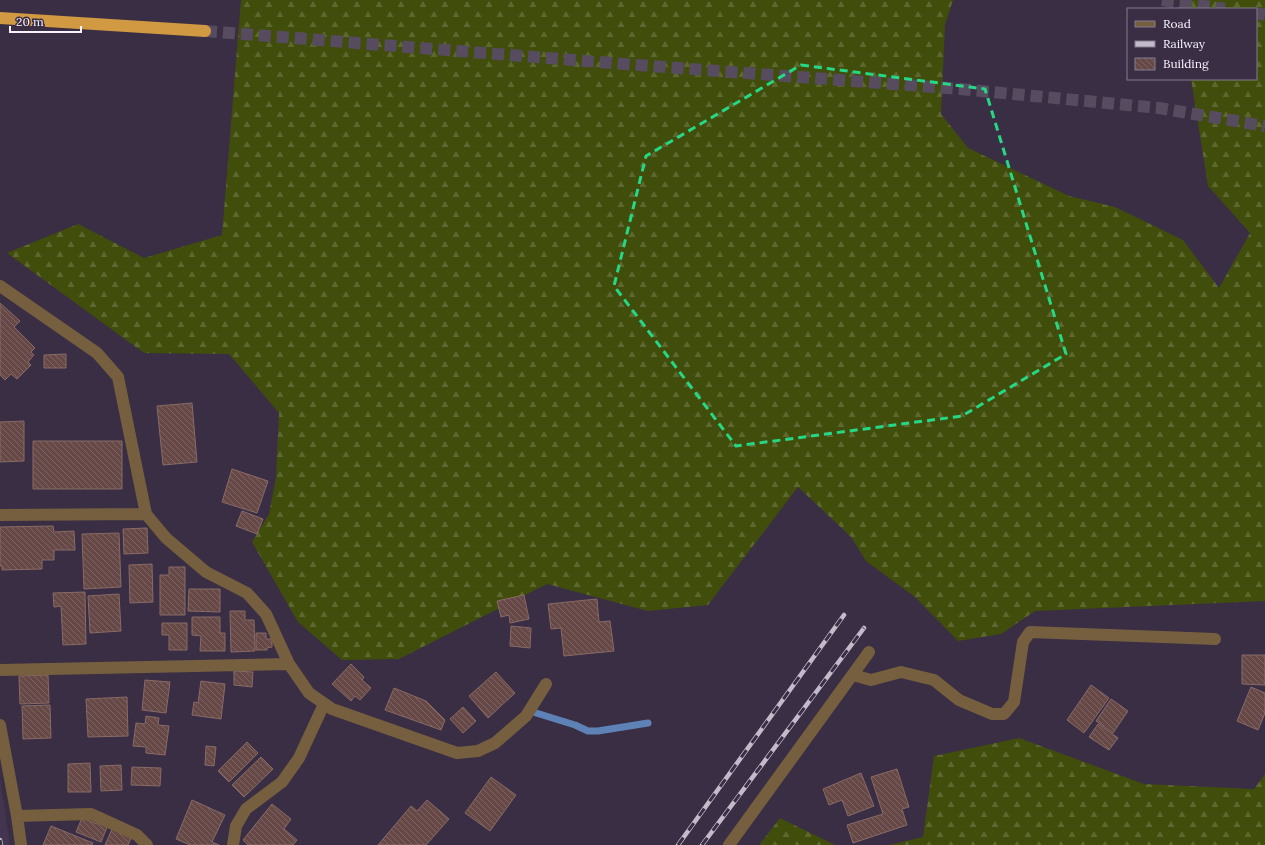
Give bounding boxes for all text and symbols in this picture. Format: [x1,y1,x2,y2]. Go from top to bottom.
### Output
scale bar [10,8,81,34]
legend [1127,8,1257,80]
text: 20 m [16,14,44,29]
text: Road [1163,16,1191,31]
text: Railway [1163,36,1206,51]
text: Building [1163,56,1209,71]

